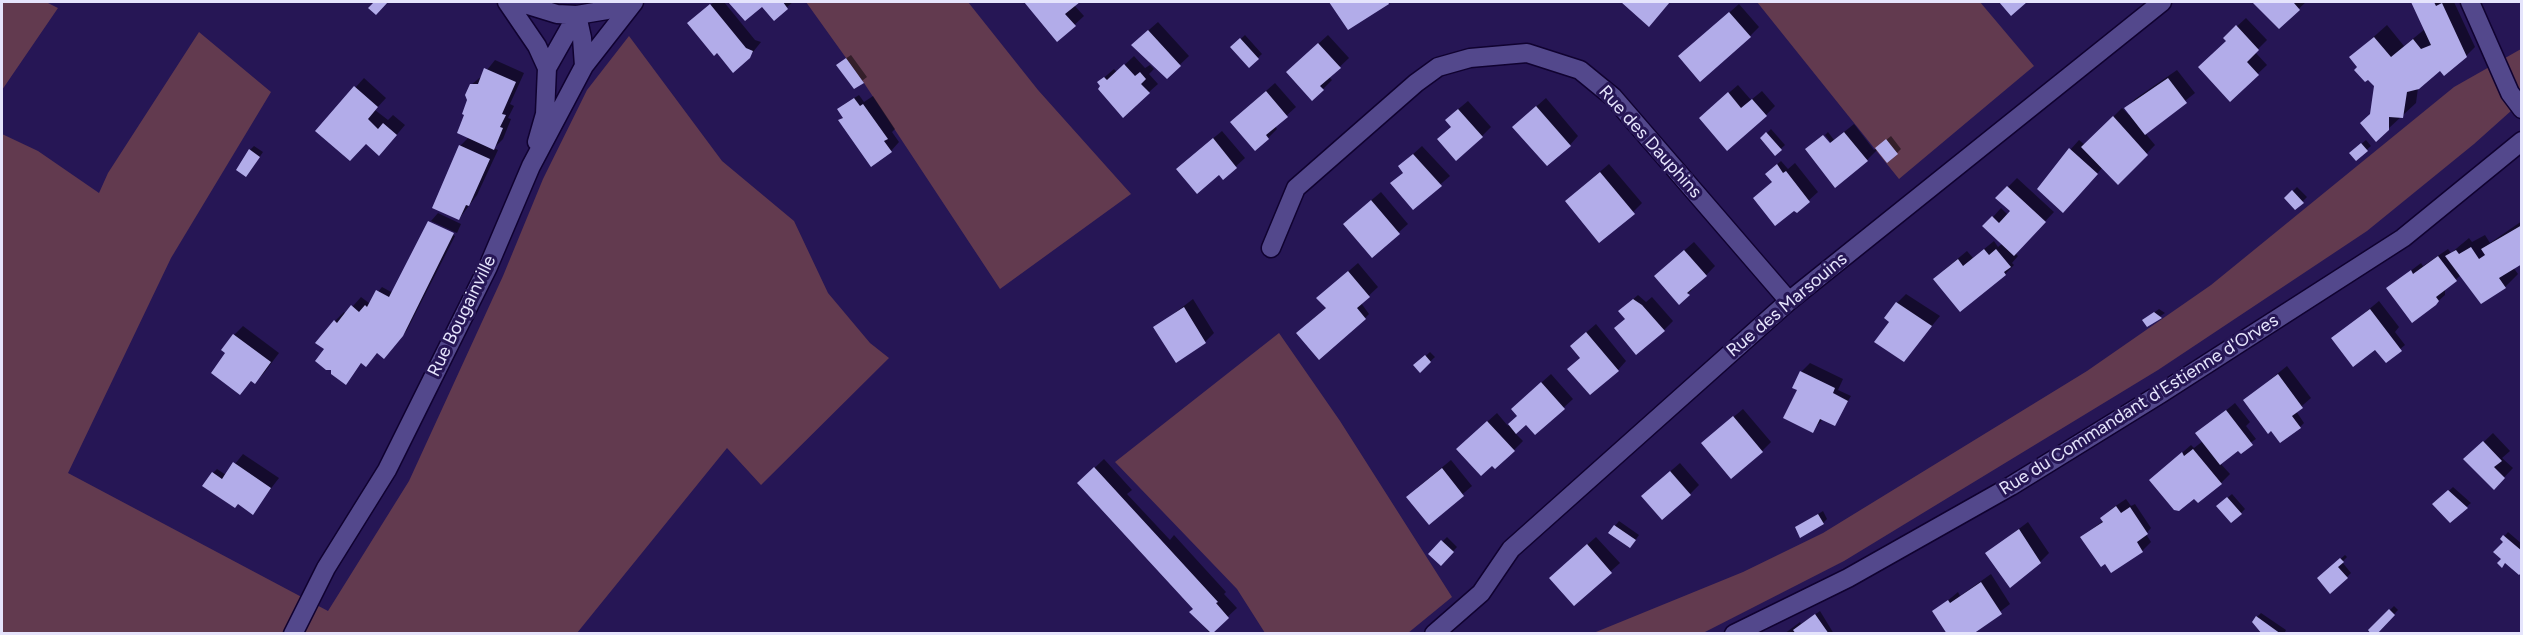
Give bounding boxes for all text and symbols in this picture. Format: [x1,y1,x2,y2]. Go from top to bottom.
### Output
street label: Rue des Dauphins [1594,81,1706,203]
street label: Rue des Marsouins [1722,248,1852,362]
street label: Rue Bougainville [423,252,501,380]
street label: Rue du Commandant d'Estienne d'Orves [1996,310,2282,500]

